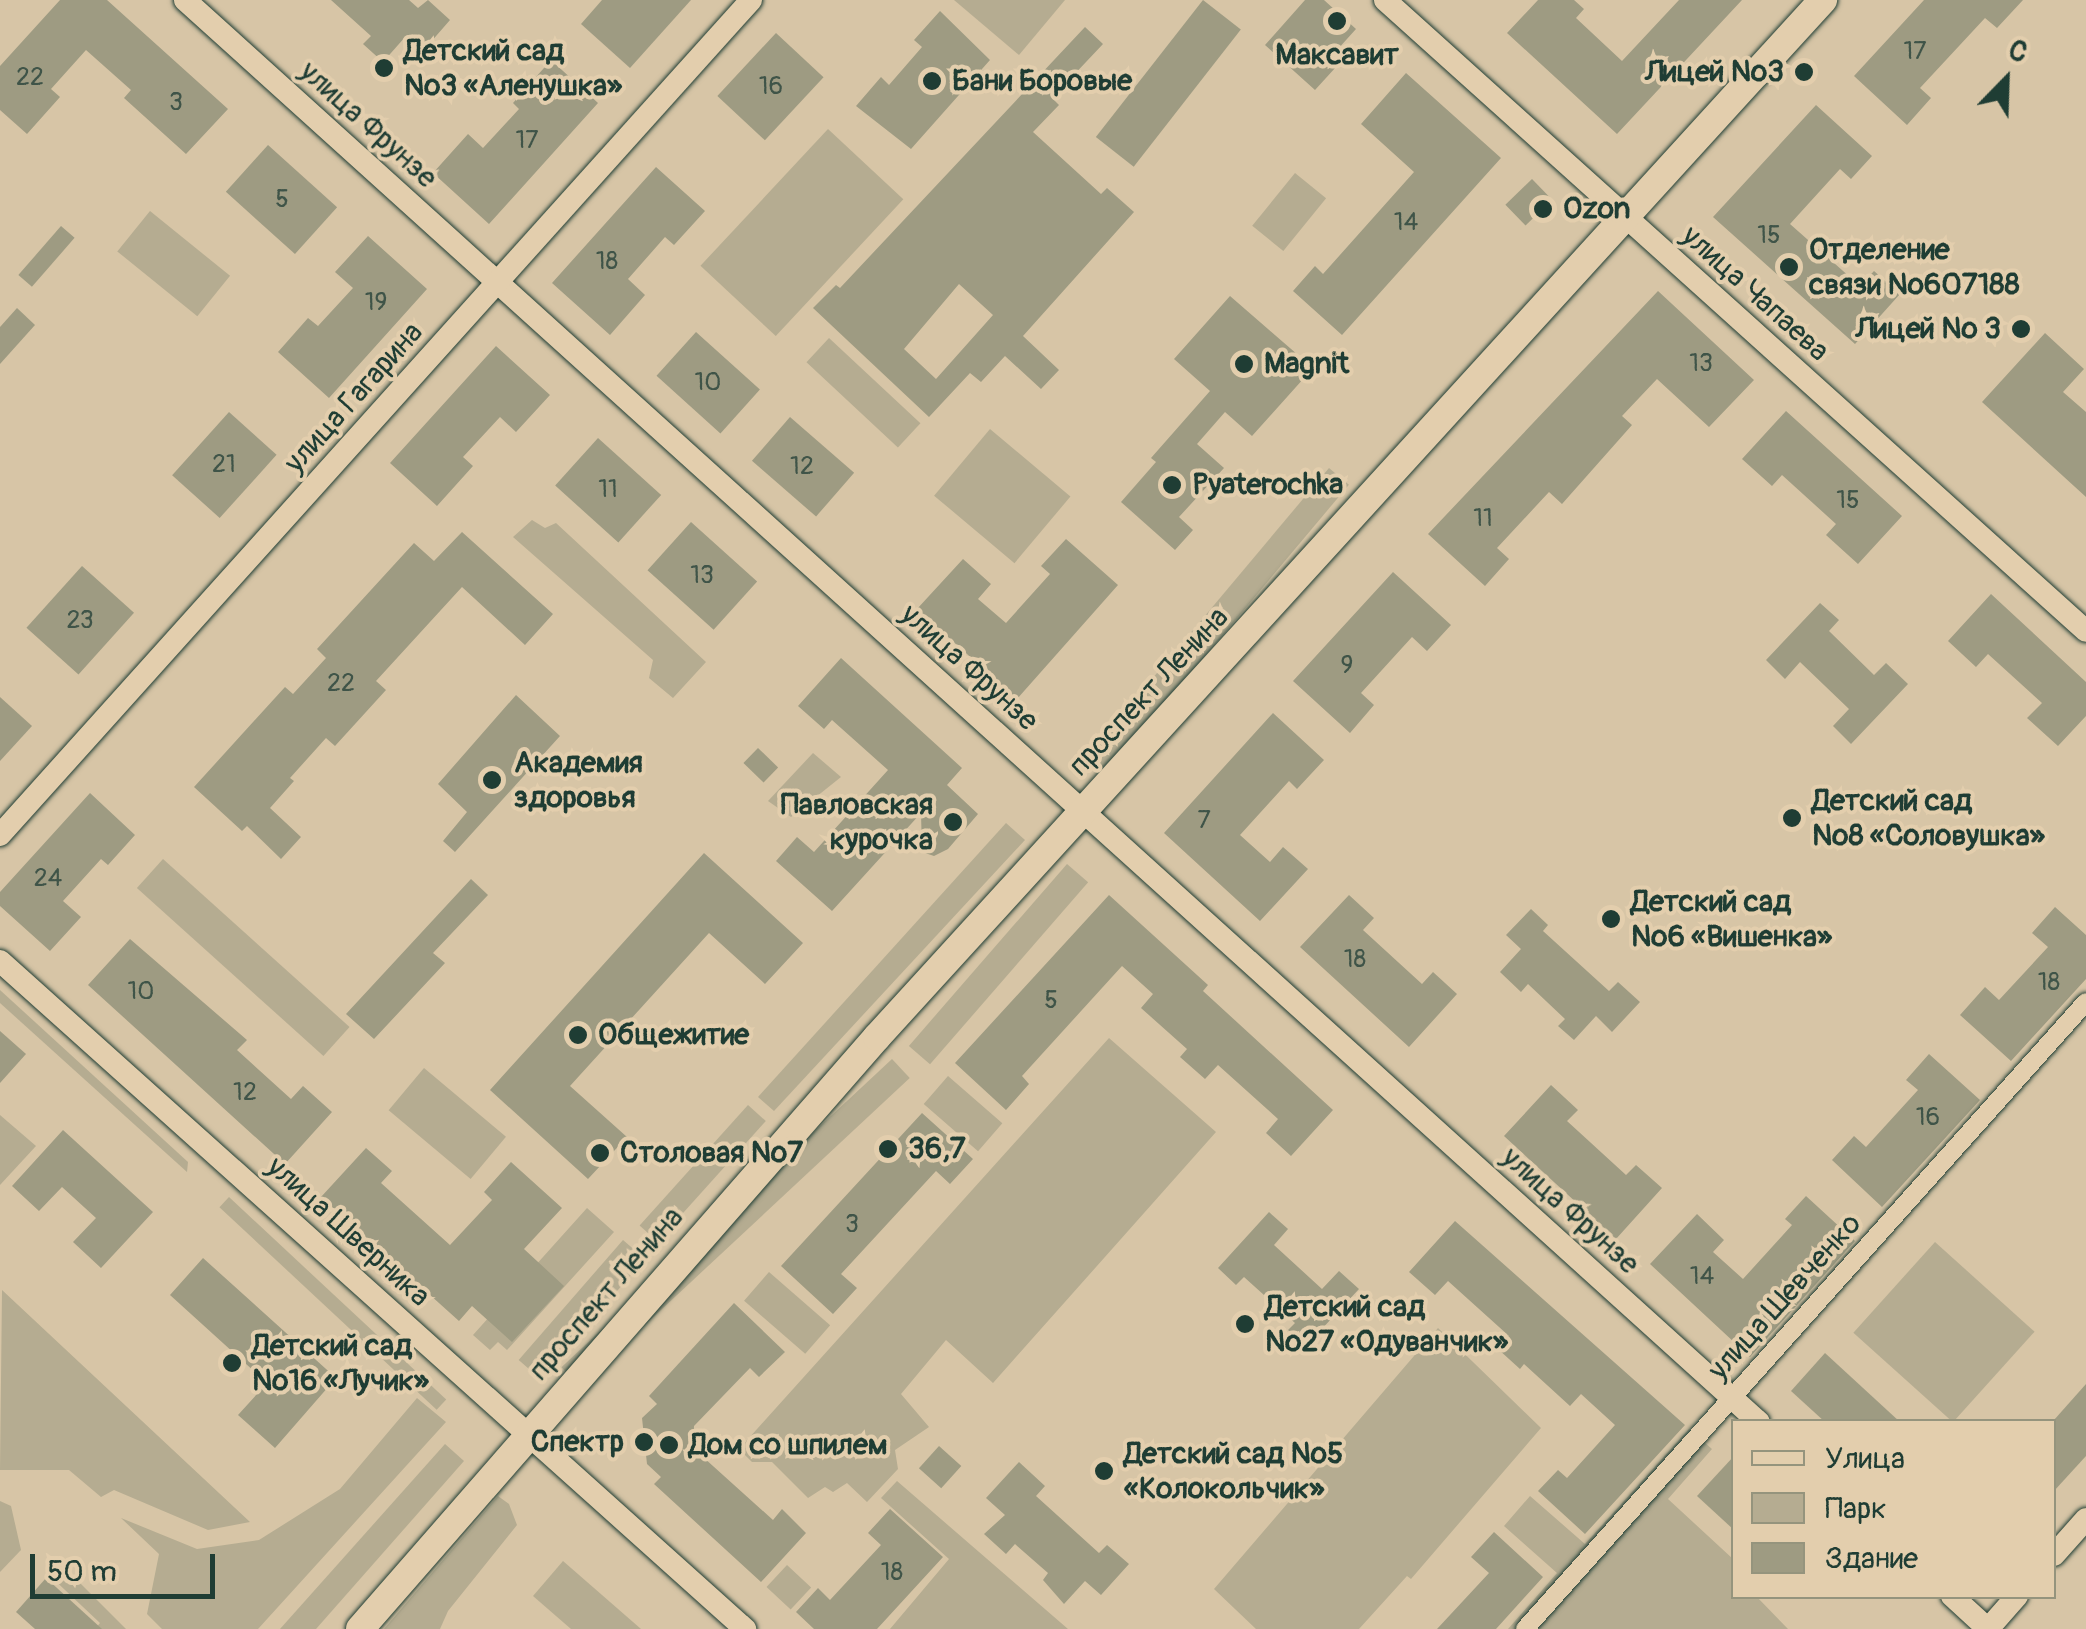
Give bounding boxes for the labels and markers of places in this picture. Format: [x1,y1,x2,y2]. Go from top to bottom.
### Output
marker: Максавит [1326,10,1348,32]
place label: Детский сад №3 «Аленушка» [404,33,622,104]
place label: Максавит [1275,37,1399,73]
place label: Лицей №3 [1645,54,1784,90]
marker: Детский сад №3 «Аленушка» [373,57,395,79]
marker: Лицей №3 [1793,61,1815,83]
place label: Бани Боровые [952,63,1132,99]
marker: Бани Боровые [921,70,943,92]
place label: Ozon [1563,191,1630,227]
marker: Ozon [1532,198,1554,220]
place label: Отделение связи №607188 [1809,232,2020,302]
marker: Отделение связи №607188 [1778,256,1800,278]
place label: Лицей № 3 [1856,311,2001,347]
marker: Лицей № 3 [2010,318,2032,340]
place label: Magnit [1264,346,1349,382]
marker: Magnit [1233,353,1255,375]
place label: Pyaterochka [1192,467,1343,503]
marker: Pyaterochka [1161,474,1183,496]
place label: Академия здоровья [514,745,643,816]
marker: Академия здоровья [479,767,505,793]
place label: Детский сад №8 «Соловушка» [1812,783,2045,854]
place label: Павловская курочка [781,787,933,858]
marker: Детский сад №8 «Соловушка» [1781,807,1803,829]
marker: Павловская курочка [942,811,964,833]
place label: Детский сад №6 «Вишенка» [1631,884,1832,954]
marker: Детский сад №6 «Вишенка» [1600,908,1622,930]
place label: Общежитие [598,1017,749,1053]
marker: Общежитие [567,1024,589,1046]
place label: 36,7 [908,1131,966,1167]
place label: Столовая №7 [620,1135,803,1171]
marker: 36,7 [877,1138,899,1160]
marker: Столовая №7 [589,1142,611,1164]
place label: Детский сад №27 «Одуванчик» [1265,1289,1508,1360]
marker: Детский сад №27 «Одуванчик» [1234,1313,1256,1335]
place label: Детский сад №16 «Лучик» [252,1328,429,1398]
marker: Детский сад №16 «Лучик» [221,1352,243,1374]
place label: Спектр [531,1424,624,1460]
place label: Дом со шпилем [689,1427,887,1463]
marker: Спектр [633,1431,655,1453]
marker: Дом со шпилем [658,1434,680,1456]
place label: Детский сад №5 «Колокольчик» [1124,1436,1343,1506]
marker: Детский сад №5 «Колокольчик» [1093,1460,1115,1482]

